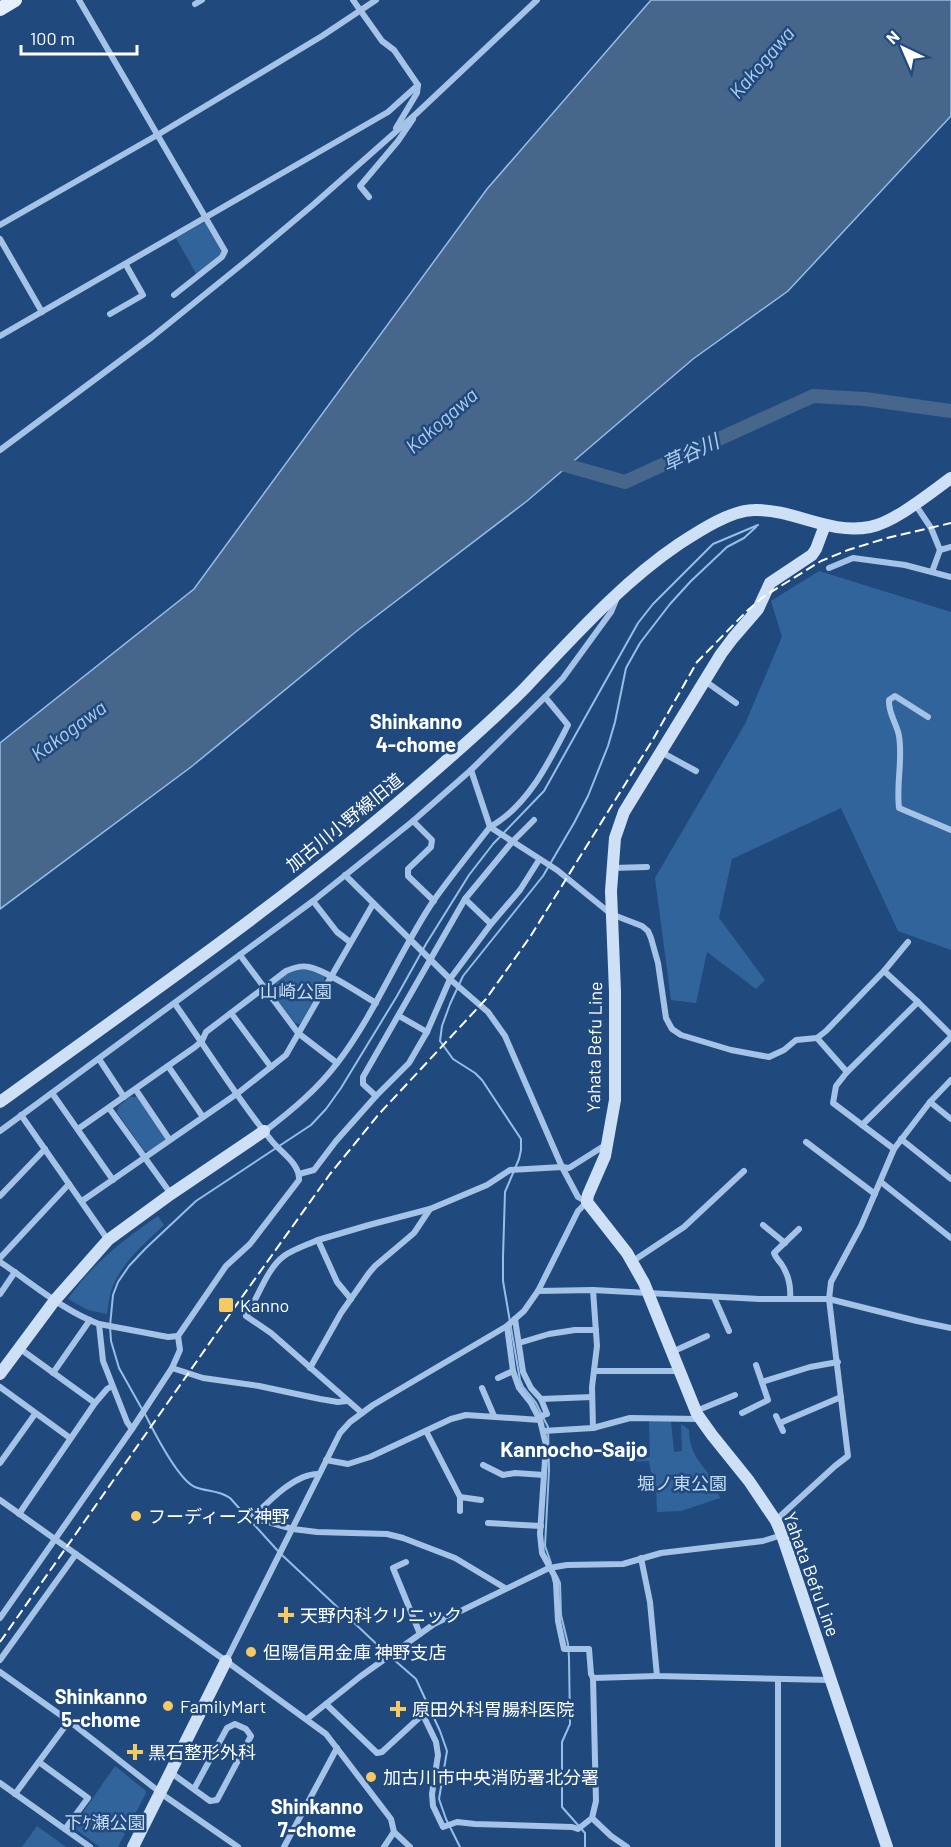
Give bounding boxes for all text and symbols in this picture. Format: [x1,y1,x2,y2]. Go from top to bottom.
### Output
scale bar [21,18,136,56]
north arrow [873,18,933,78]
water label: Kakogawa [723,21,799,103]
text: N [882,26,903,47]
text: 100 m [30,27,75,49]
water label: Kakogawa [400,382,482,458]
water label: 草谷川 [658,428,724,476]
water label: Kakogawa [26,695,110,765]
district label: Shinkanno 4-chome [370,709,462,756]
street label: 加古川小野線旧道 [281,768,407,876]
park label: 山崎公園 [260,980,332,1002]
street label: Yahata Befu Line [582,981,606,1113]
place label: Kanno [240,1294,289,1316]
marker: Kanno [217,1296,235,1314]
district label: Kannocho-Saijo [500,1436,648,1461]
park label: 堀ノ東公園 [637,1472,727,1494]
place label: フーディーズ神野 [148,1505,290,1527]
marker: フーディーズ神野 [129,1509,143,1523]
street label: Yahata Befu Line [779,1509,845,1639]
place label: 天野内科クリニック [300,1604,462,1626]
marker: 天野内科クリニック [277,1606,295,1624]
place label: 但陽信用金庫 神野支店 [263,1641,447,1663]
marker: 但陽信用金庫 神野支店 [244,1645,258,1659]
district label: Shinkanno 5-chome [55,1684,147,1731]
place label: FamilyMart [180,1695,266,1717]
place label: 原田外科胃腸科医院 [412,1698,574,1720]
marker: FamilyMart [161,1699,175,1713]
marker: 原田外科胃腸科医院 [389,1700,407,1718]
place label: 黒石整形外科 [148,1741,256,1763]
marker: 黒石整形外科 [126,1743,144,1761]
place label: 加古川市中央消防署北分署 [383,1766,599,1788]
marker: 加古川市中央消防署北分署 [364,1770,378,1784]
district label: Shinkanno 7-chome [271,1794,363,1841]
park label: 下ｹ瀬公園 [65,1811,146,1833]

